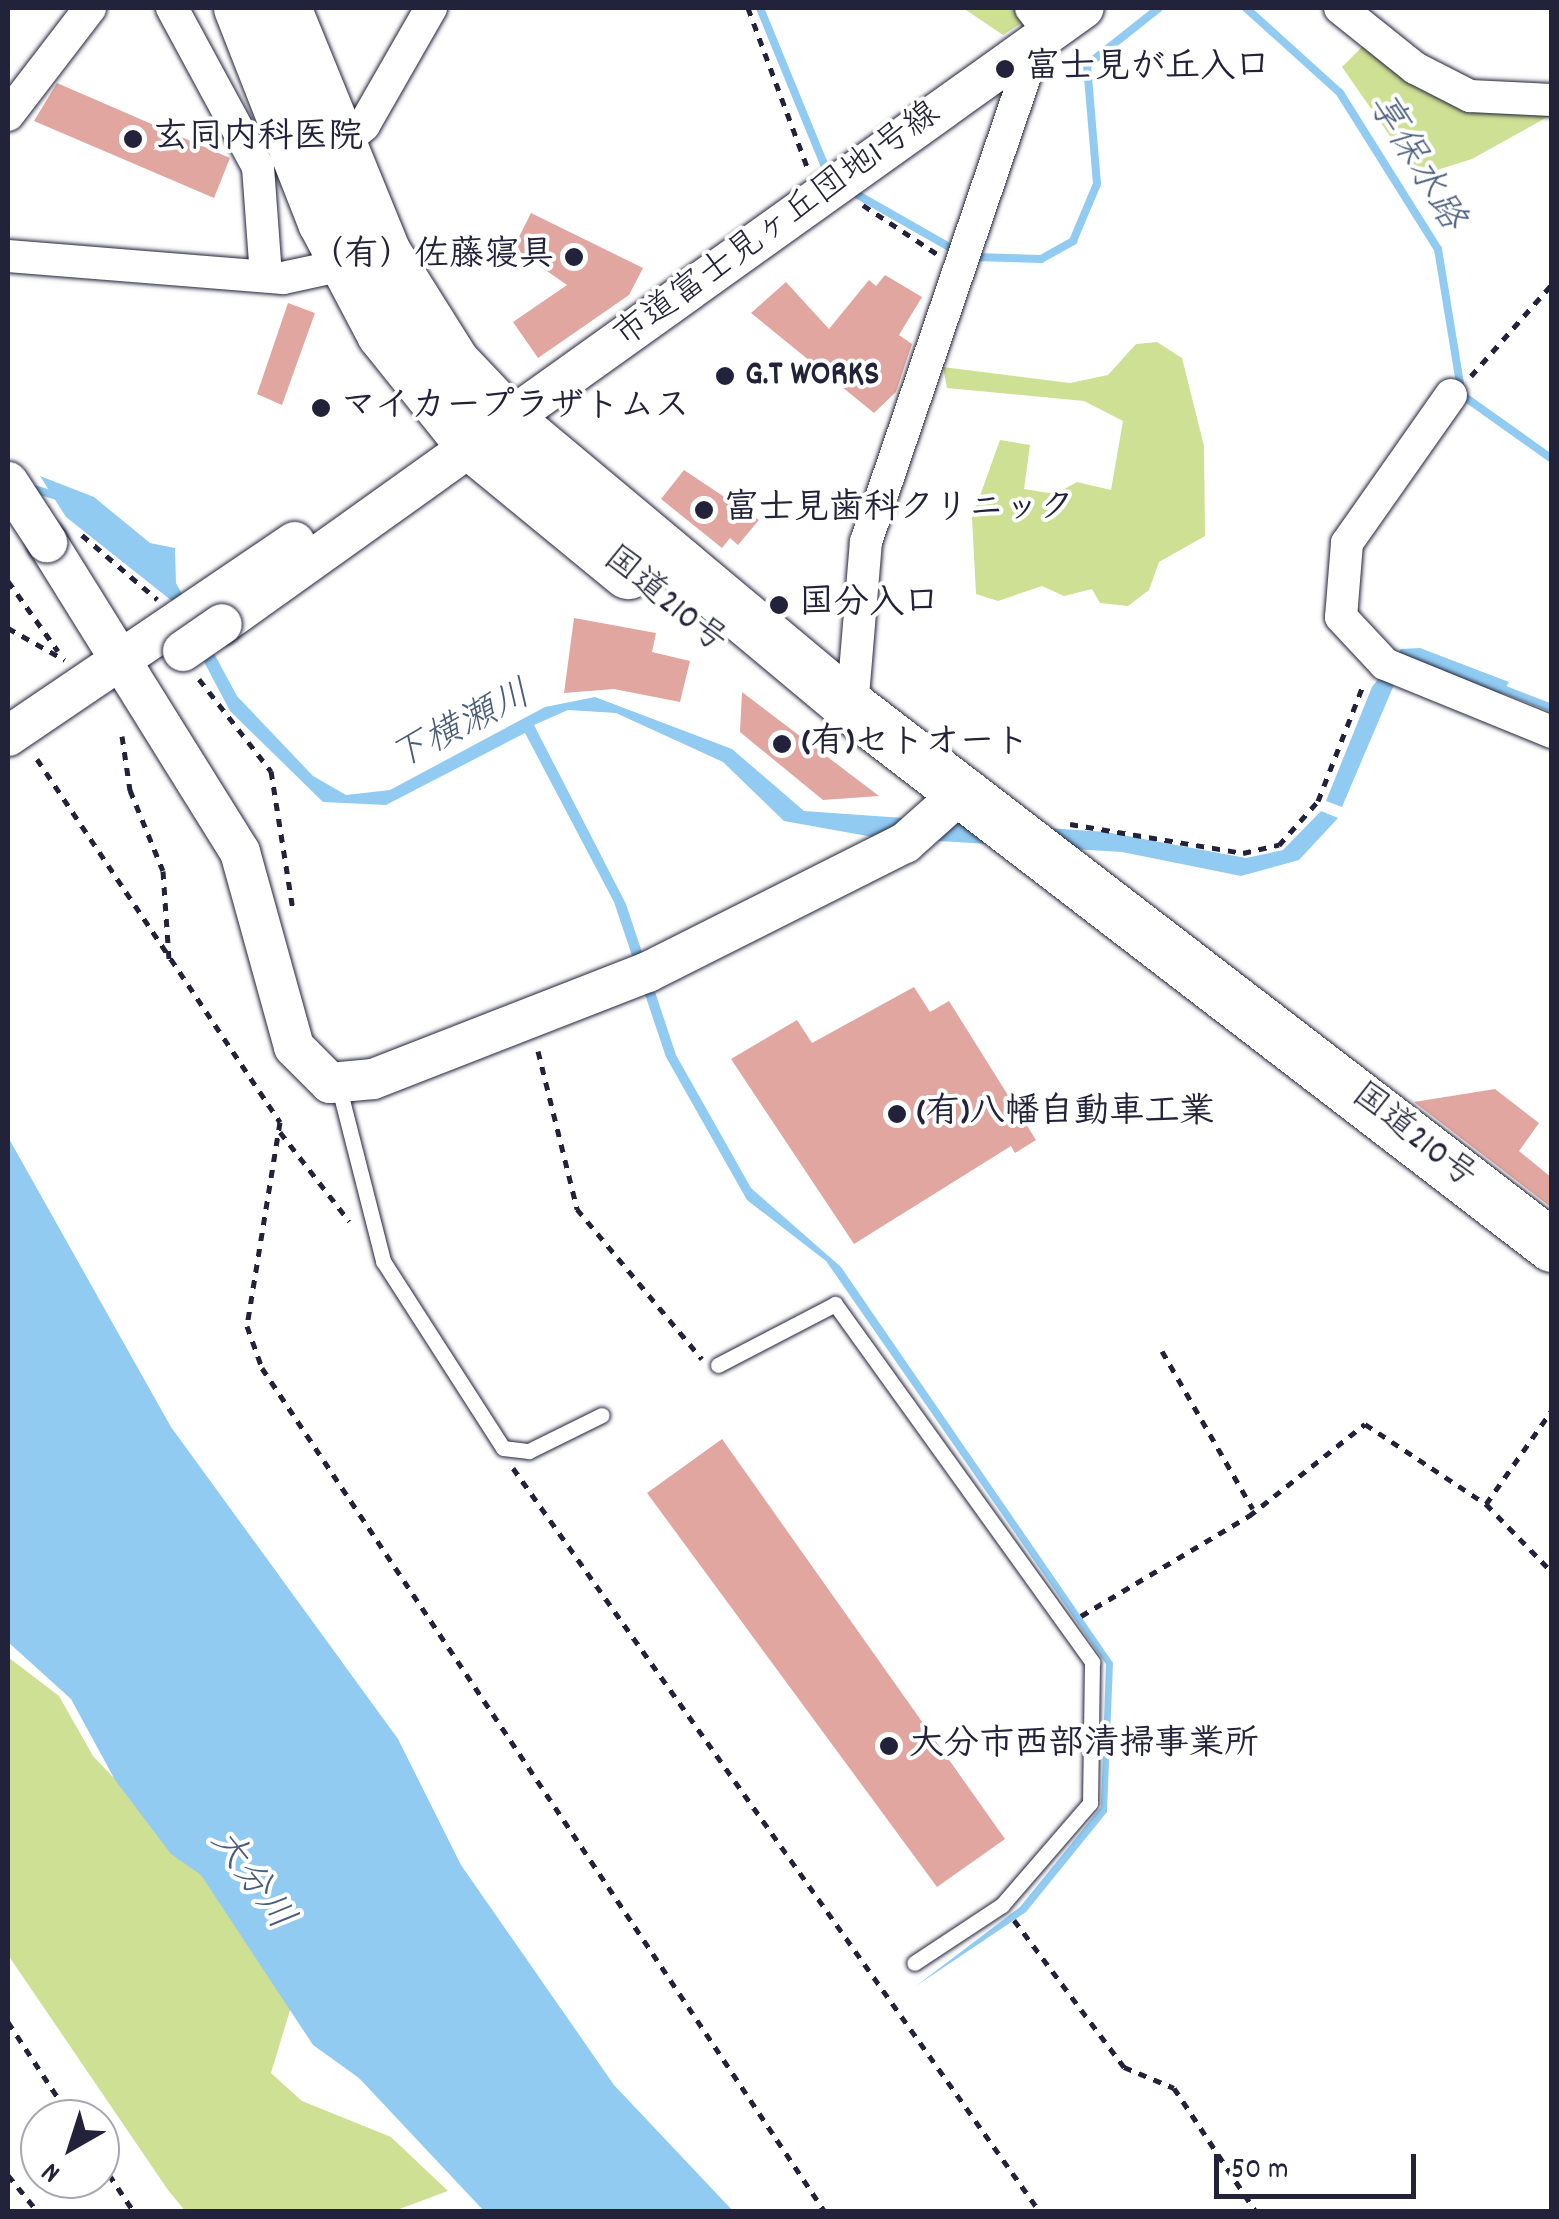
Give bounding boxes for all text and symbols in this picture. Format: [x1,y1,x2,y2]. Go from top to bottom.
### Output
place label: 富士見が丘入口 [1025,48,1270,90]
marker: 富士見が丘入口 [994,58,1016,80]
water label: 享保水路 [1355,86,1473,240]
street label: 市道富士見ヶ丘団地1号線 [607,94,949,358]
place label: 玄同内科医院 [153,118,363,160]
marker: 玄同内科医院 [122,128,144,150]
place label: （有）佐藤寝具 [309,236,554,278]
marker: （有）佐藤寝具 [563,246,585,268]
place label: G.T WORKS [745,355,879,397]
marker: G.T WORKS [714,365,736,387]
place label: マイカープラザトムス [341,387,691,429]
marker: マイカープラザトムス [310,397,332,419]
place label: 富士見歯科クリニック [724,489,1074,531]
marker: 富士見歯科クリニック [693,499,715,521]
street label: 国道210号 [594,538,734,664]
place label: 国分入口 [799,584,939,626]
marker: 国分入口 [768,594,790,616]
water label: 下横瀬川 [384,673,540,783]
place label: (有)セトオート [802,723,1029,765]
marker: (有)セトオート [771,733,793,755]
street label: 国道210号 [1342,1075,1484,1199]
place label: (有)八幡自動車工業 [917,1093,1214,1135]
marker: (有)八幡自動車工業 [886,1103,908,1125]
place label: 大分市西部清掃事業所 [909,1725,1259,1767]
marker: 大分市西部清掃事業所 [878,1735,900,1757]
water label: 大分川 [198,1821,302,1941]
north arrow [20,2099,120,2199]
scale bar [1219,2134,1422,2196]
text: 50 m [1231,2150,1289,2193]
text: N [34,2151,70,2191]

